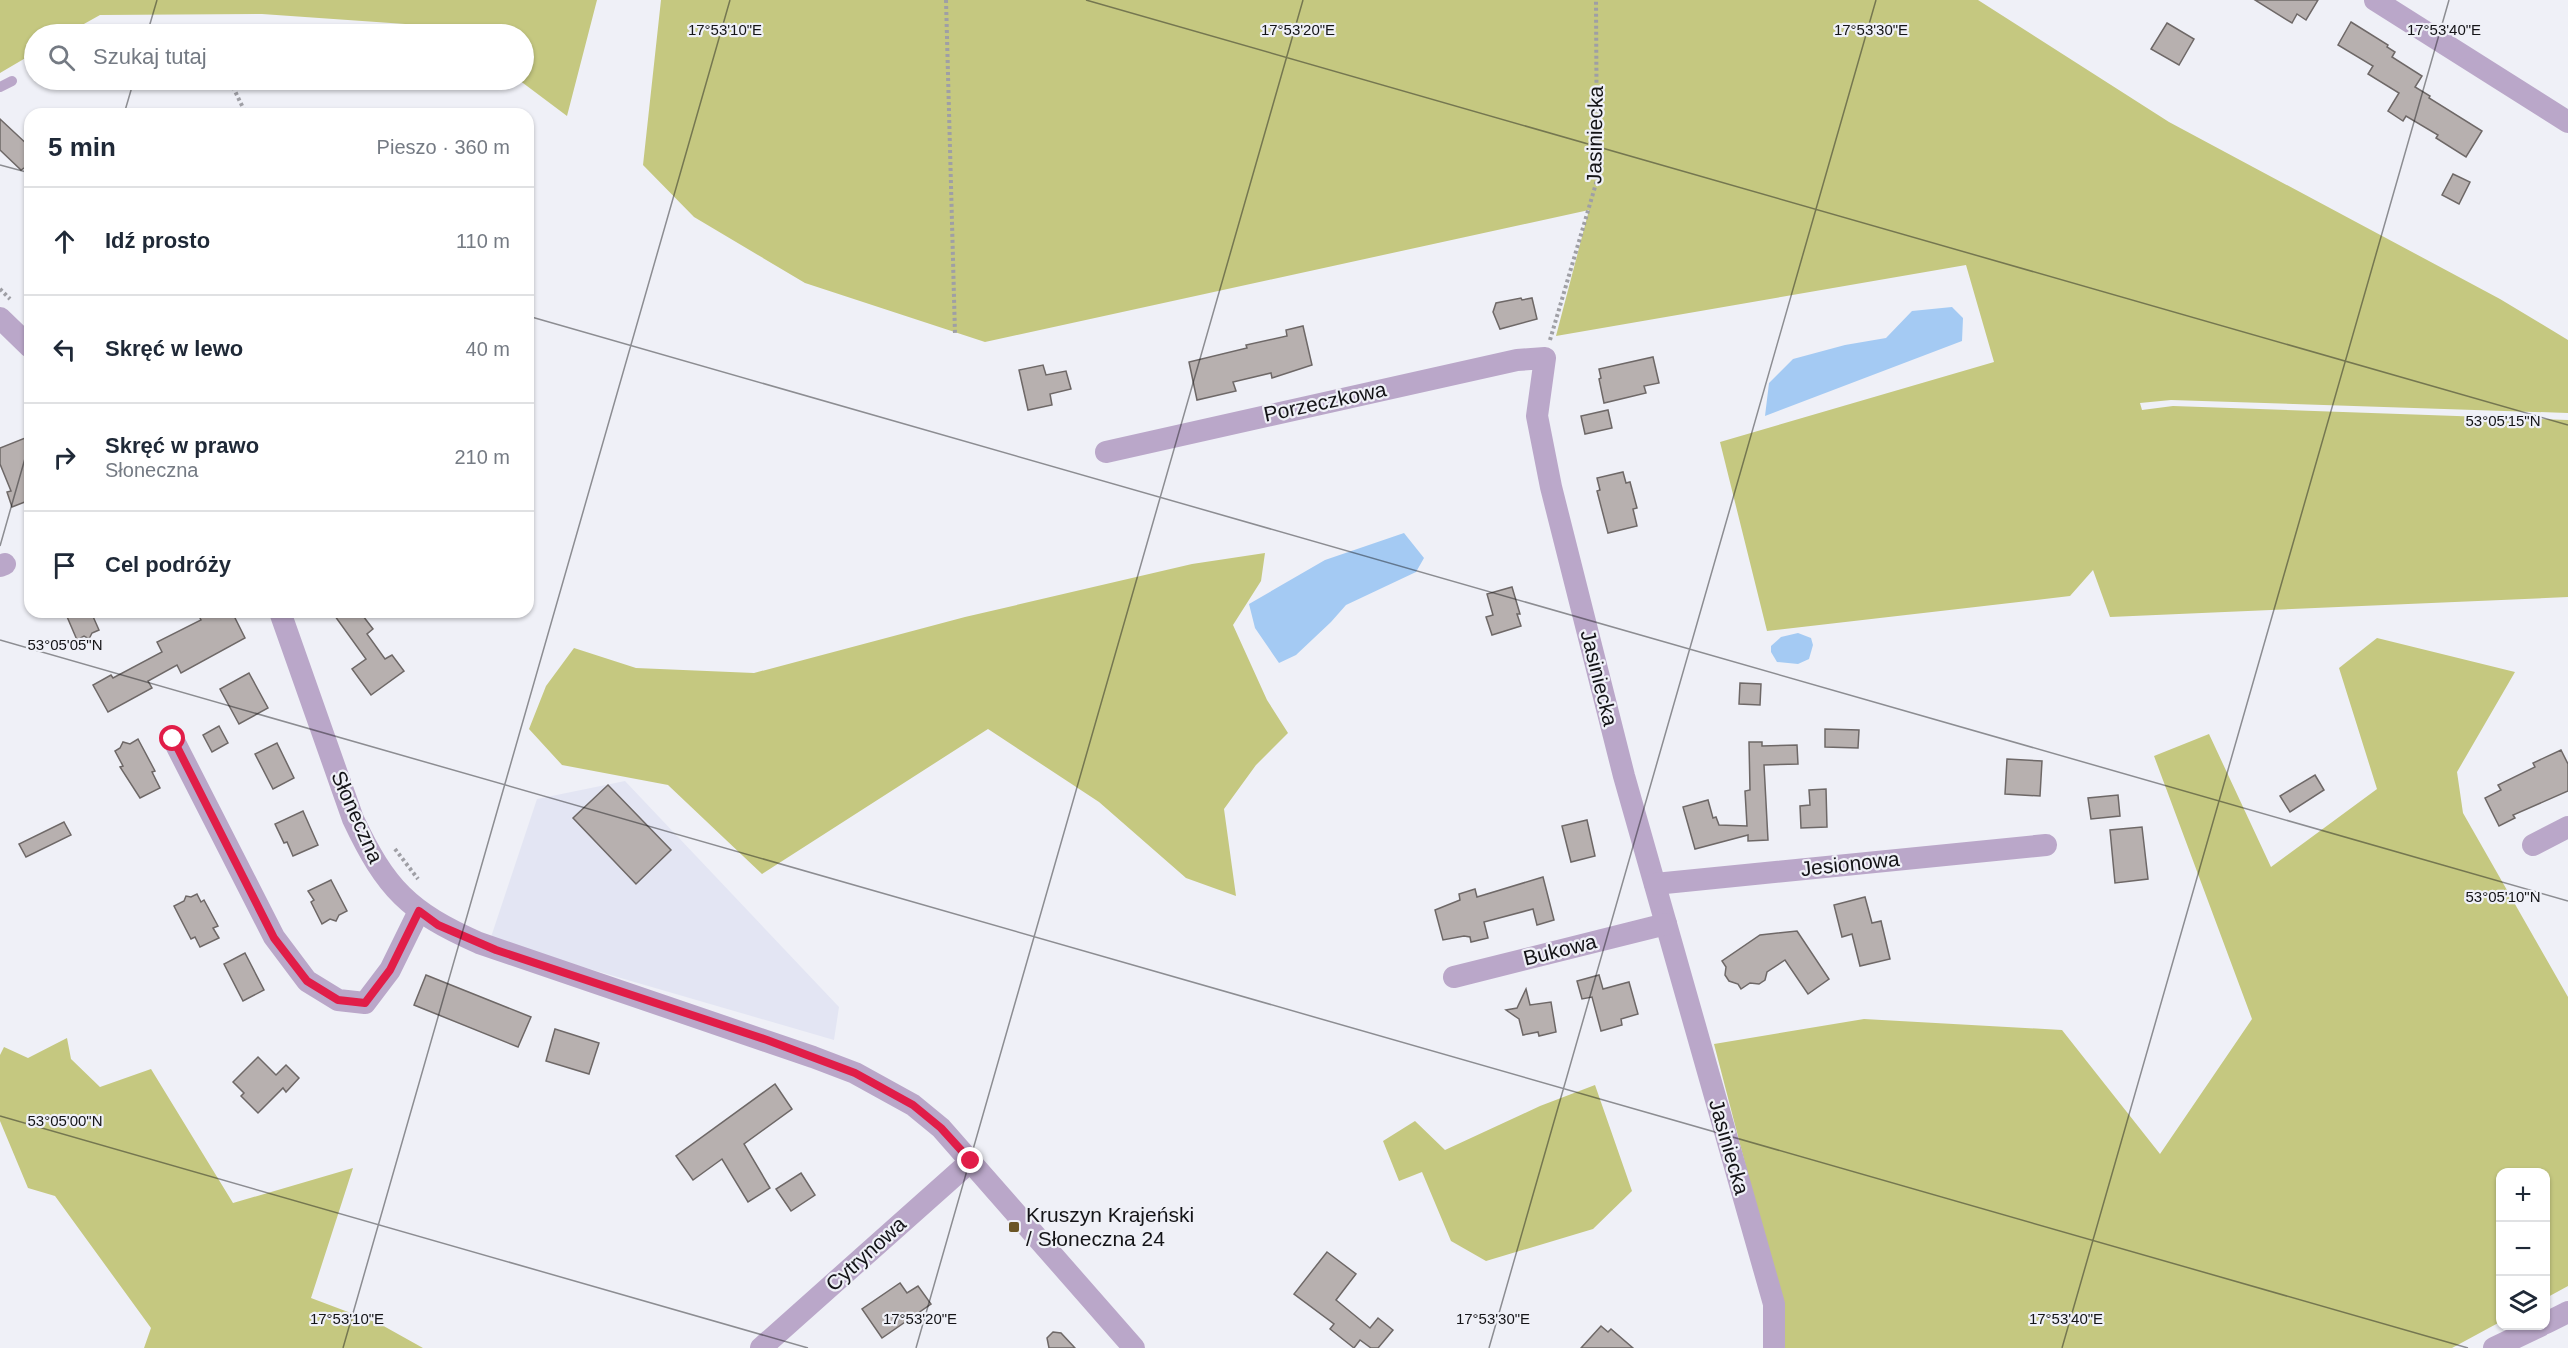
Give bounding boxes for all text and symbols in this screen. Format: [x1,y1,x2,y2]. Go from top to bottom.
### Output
text: 17°53'10"E [688,21,762,38]
text: 17°53'20"E [1261,21,1335,38]
text: 17°53'30"E [1834,21,1908,38]
text: 17°53'40"E [2407,21,2481,38]
search box [24,24,534,90]
icon: search [45,41,78,74]
text: Szukaj tutaj [93,44,207,69]
street label: Jasiniecka [1582,85,1607,184]
text: 5 min [48,132,116,162]
text: Pieszo · 360 m [377,136,510,158]
icon: ahead [48,225,81,258]
text: Idź prosto [105,228,210,253]
text: 110 m [456,230,510,252]
icon: left [48,333,81,366]
text: Skręć w lewo [105,336,243,361]
text: 40 m [466,338,510,360]
street label: Porzeczkowa [1261,377,1389,426]
text: 53°05'15"N [2465,412,2541,429]
text: Skręć w prawo [105,433,259,458]
icon: right [48,441,81,474]
text: 210 m [454,446,510,468]
text: Słoneczna [105,459,198,481]
icon: arrive [48,549,81,582]
text: Cel podróży [105,552,231,577]
street label: Jasiniecka [1576,628,1623,729]
text: 53°05'05"N [27,636,103,653]
route start [159,725,185,751]
street label: Słoneczna [327,767,388,867]
street label: Jesionowa [1799,847,1901,880]
text: 53°05'10"N [2465,888,2541,905]
street label: Bukowa [1521,929,1599,970]
street label: Jasiniecka [1705,1097,1754,1197]
text: 53°05'00"N [27,1112,103,1129]
route end [957,1147,983,1173]
map controls [2496,1168,2550,1330]
button: + [2496,1168,2550,1222]
place label: Kruszyn Krajeński / Słoneczna 24 [1026,1203,1194,1250]
street label: Cytrynowa [821,1212,910,1295]
marker: Kruszyn Krajeński / Słoneczna 24 [1007,1220,1021,1234]
button: − [2496,1222,2550,1276]
button: layers [2496,1276,2550,1330]
text: 17°53'10"E [310,1310,384,1327]
text: 17°53'20"E [883,1310,957,1327]
text: 17°53'30"E [1456,1310,1530,1327]
text: 17°53'40"E [2029,1310,2103,1327]

